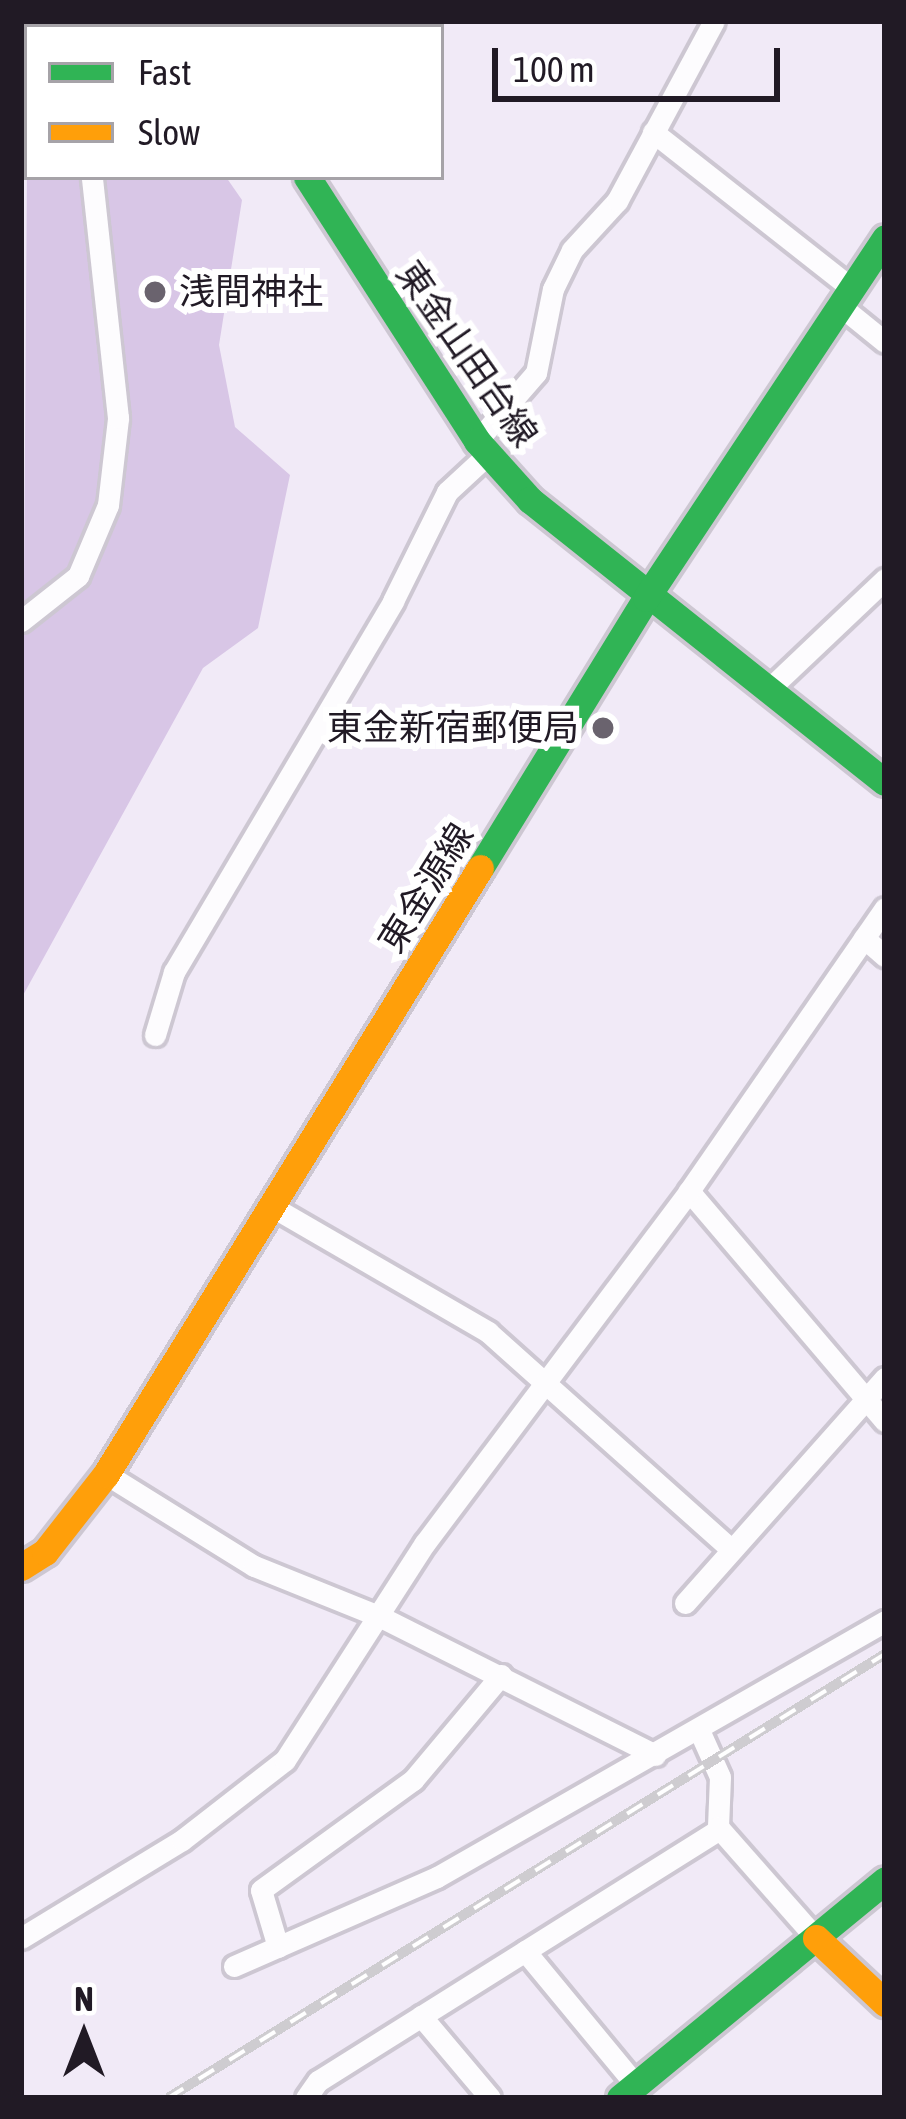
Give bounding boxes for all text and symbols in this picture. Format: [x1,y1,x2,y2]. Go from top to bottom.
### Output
legend [24,24,444,180]
scale bar [498,24,786,98]
text: 100 m [513,48,595,90]
text: Fast [138,51,192,93]
text: Slow [138,111,200,153]
street label: 東金山田台線 [387,253,547,455]
place label: 浅間神社 [179,270,323,314]
marker: 浅間神社 [142,279,168,305]
place label: 東金新宿郵便局 [327,706,579,750]
marker: 東金新宿郵便局 [590,715,616,741]
street label: 東金源線 [370,815,482,961]
north arrow [24,1975,144,2095]
text: N [74,1980,94,2018]

